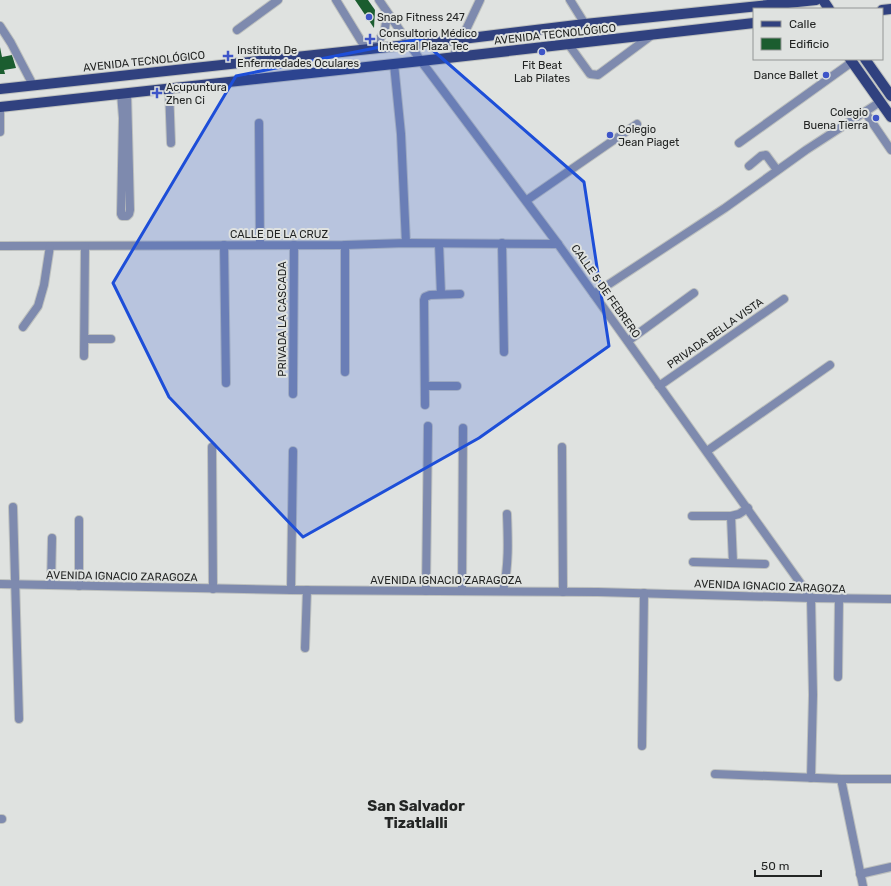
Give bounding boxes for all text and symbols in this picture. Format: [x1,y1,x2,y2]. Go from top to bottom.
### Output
legend [753,8,883,60]
place label: Snap Fitness 247 [377,11,465,24]
marker: Snap Fitness 247 [364,12,374,22]
text: Calle [789,17,816,31]
street label: AVENIDA TECNOLÓGICO [493,22,617,47]
place label: Consultorio Médico Integral Plaza Tec [379,27,477,53]
marker: Consultorio Médico Integral Plaza Tec [364,33,376,45]
text: Edificio [789,37,829,51]
place label: Instituto De Enfermedades Oculares [237,44,359,70]
marker: Fit Beat Lab Pilates [537,47,547,57]
street label: AVENIDA TECNOLÓGICO [82,49,206,74]
marker: Instituto De Enfermedades Oculares [222,50,234,62]
place label: Fit Beat Lab Pilates [514,59,570,85]
place label: Dance Ballet [754,69,819,82]
marker: Dance Ballet [821,70,831,80]
place label: Acupuntura Zhen Ci [166,81,227,107]
marker: Acupuntura Zhen Ci [151,87,163,99]
place label: Colegio Buena Tierra [803,106,868,132]
marker: Colegio Buena Tierra [871,113,881,123]
place label: Colegio Jean Piaget [618,123,680,149]
marker: Colegio Jean Piaget [605,130,615,140]
street label: CALLE DE LA CRUZ [230,228,328,241]
street label: CALLE 5 DE FEBRERO [568,242,643,341]
street label: PRIVADA LA CASCADA [276,261,289,377]
street label: PRIVADA BELLA VISTA [665,295,766,372]
street label: AVENIDA IGNACIO ZARAGOZA [46,569,199,584]
street label: AVENIDA IGNACIO ZARAGOZA [370,574,522,587]
street label: AVENIDA IGNACIO ZARAGOZA [694,577,847,596]
district label: San Salvador Tizatlalli [367,797,465,832]
scale bar [755,852,821,878]
text: 50 m [761,859,789,873]

